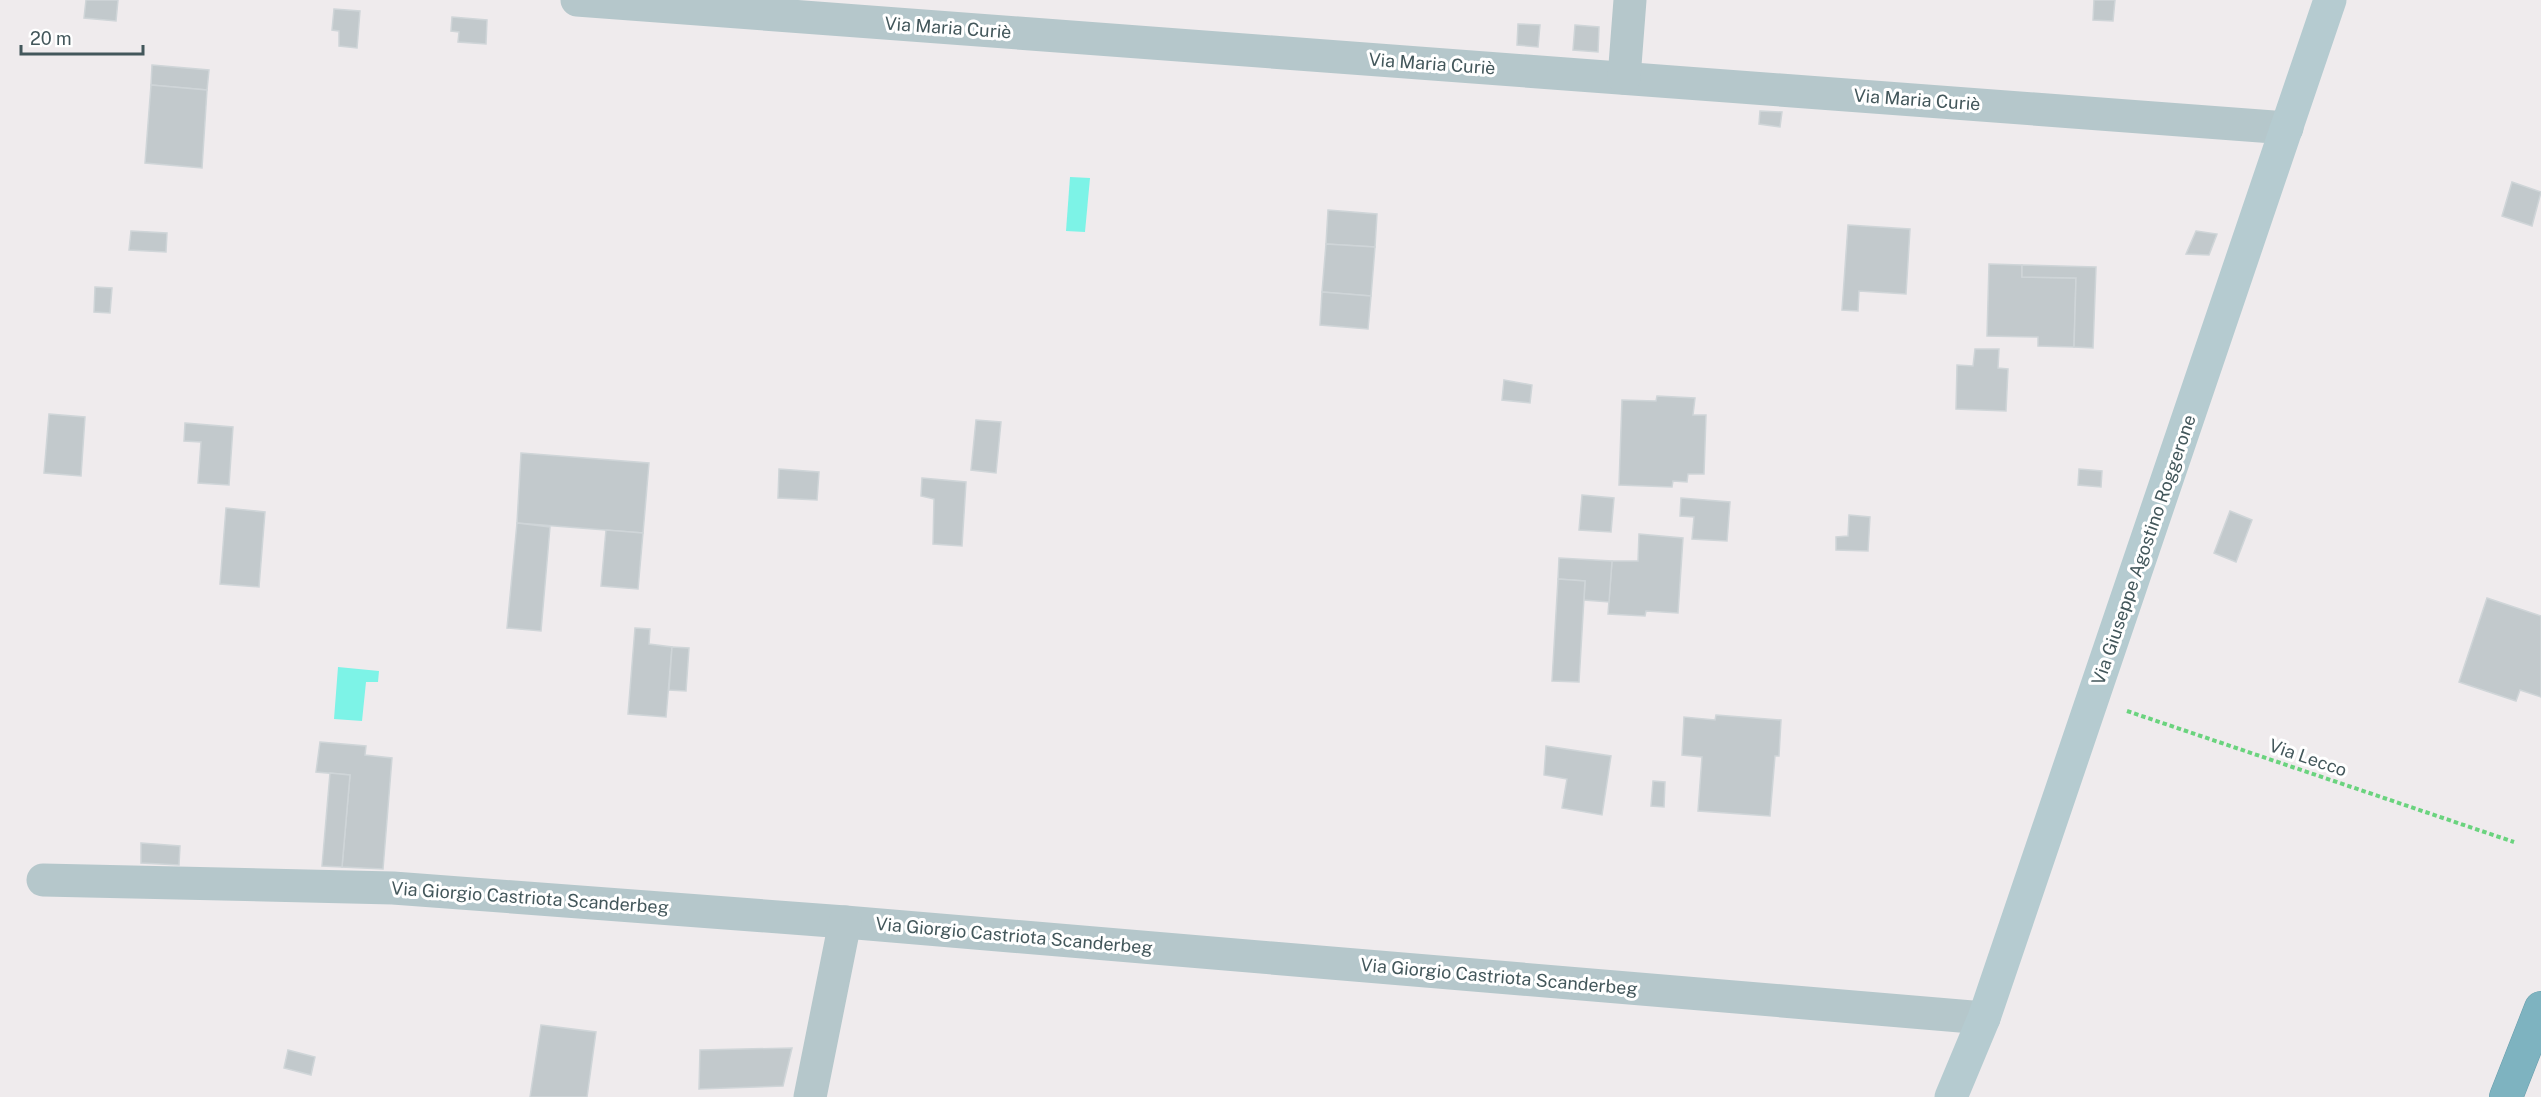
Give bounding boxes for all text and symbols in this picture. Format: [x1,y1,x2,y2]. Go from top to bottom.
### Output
street label: Via Maria Curiè [884,13,1012,42]
scale bar [21,18,142,56]
text: 20 m [30,28,72,49]
street label: Via Maria Curiè [1368,49,1496,78]
street label: Via Maria Curiè [1853,85,1981,114]
street label: Via Giuseppe Agostino Roggerone [2087,412,2200,688]
street label: Via Lecco [2267,734,2350,781]
street label: Via Giorgio Castriota Scanderbeg [391,877,670,918]
street label: Via Giorgio Castriota Scanderbeg [875,913,1154,958]
street label: Via Giorgio Castriota Scanderbeg [1360,954,1639,999]

